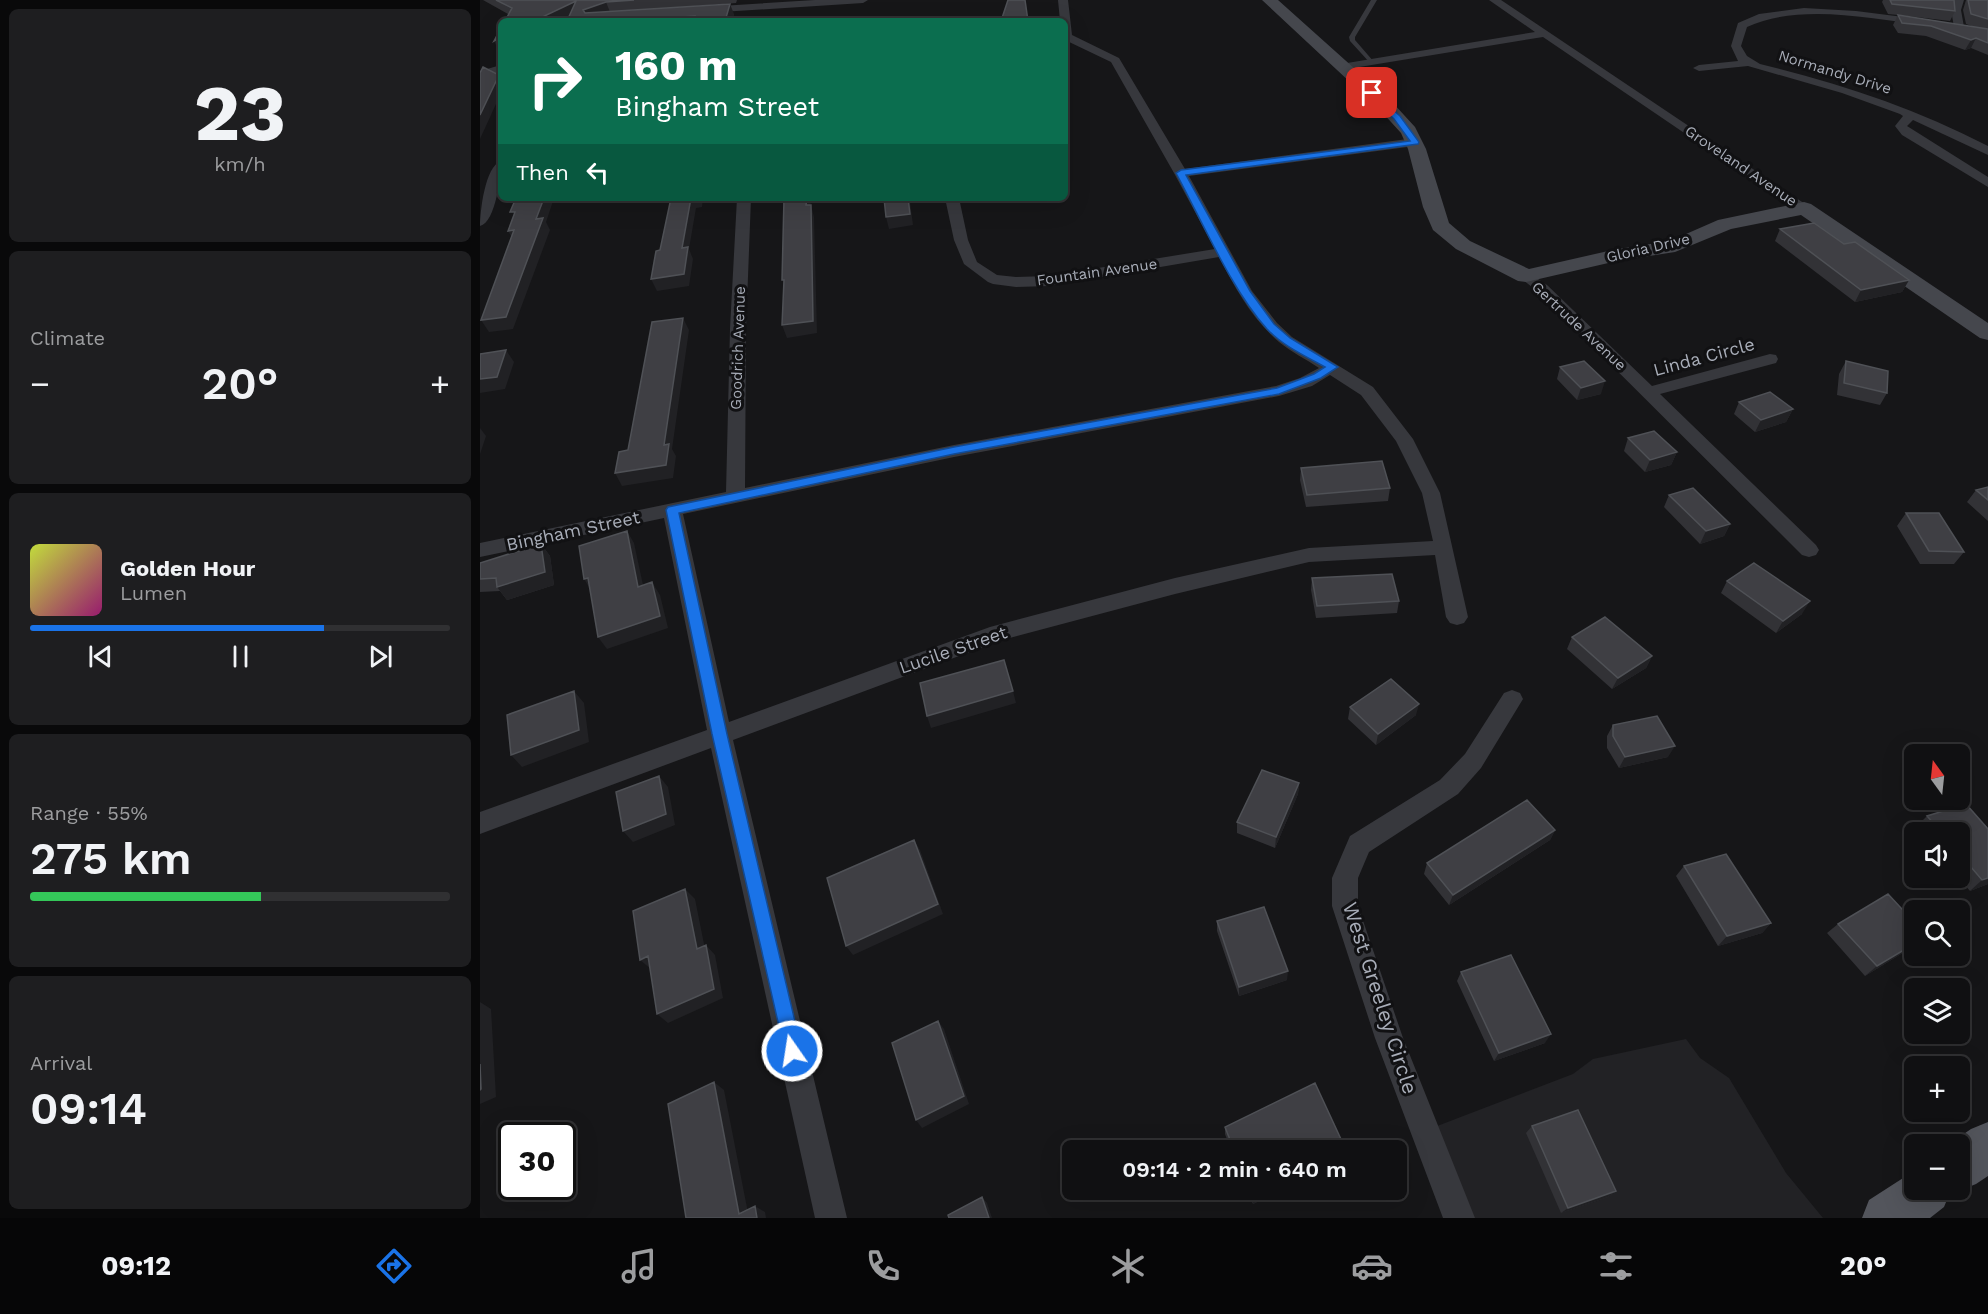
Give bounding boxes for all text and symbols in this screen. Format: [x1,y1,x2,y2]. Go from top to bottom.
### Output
text: 160 m [615,41,738,90]
icon: right [516,42,594,120]
street label: Normandy Drive [1776,46,1894,98]
text: 23 [194,67,286,159]
pin [1346,67,1397,118]
icon: arrive [1355,76,1388,109]
text: Bingham Street [615,91,819,123]
street label: Groveland Avenue [1681,122,1801,210]
text: km/h [214,152,266,176]
icon: left [581,156,614,189]
text: Then [516,160,569,185]
street label: Gloria Drive [1604,230,1692,266]
street label: Fountain Avenue [1036,255,1158,289]
street label: Gertrude Avenue [1528,278,1630,374]
street label: Goodrich Avenue [727,286,749,410]
text: Climate [30,326,105,350]
street label: Linda Circle [1651,333,1757,380]
text: 20° [202,357,278,410]
text: − [30,364,50,403]
text: + [430,364,450,403]
street label: Bingham Street [504,506,642,555]
text: Golden Hour [120,556,255,581]
text: Lumen [120,581,187,605]
street label: Lucile Street [896,621,1010,678]
icon: previous [84,640,117,673]
icon: pause [224,640,257,673]
icon: next [364,640,397,673]
north arrow [1904,744,1970,810]
map controls [1904,744,1970,1200]
text: Range · 55% [30,801,148,825]
button: sound [1904,822,1970,888]
text: 275 km [30,832,192,885]
street label: West Greeley Circle [1338,899,1423,1097]
button: search [1904,900,1970,966]
button: layers [1904,978,1970,1044]
position arrow [760,1019,824,1083]
text: Arrival [30,1051,92,1075]
button: + [1904,1056,1970,1122]
text: 09:14 [30,1082,147,1135]
speed limit sign: 30 [498,1122,576,1200]
button: − [1904,1134,1970,1200]
text: 09:14 · 2 min · 640 m [1122,1157,1347,1182]
icon: directions [373,1245,415,1287]
icon: music [618,1245,660,1287]
icon: phone [862,1245,904,1287]
icon: climate [1107,1245,1149,1287]
icon: car [1351,1245,1393,1287]
icon: filters [1595,1245,1637,1287]
text: 09:12 [101,1250,171,1282]
text: 20° [1840,1250,1887,1282]

